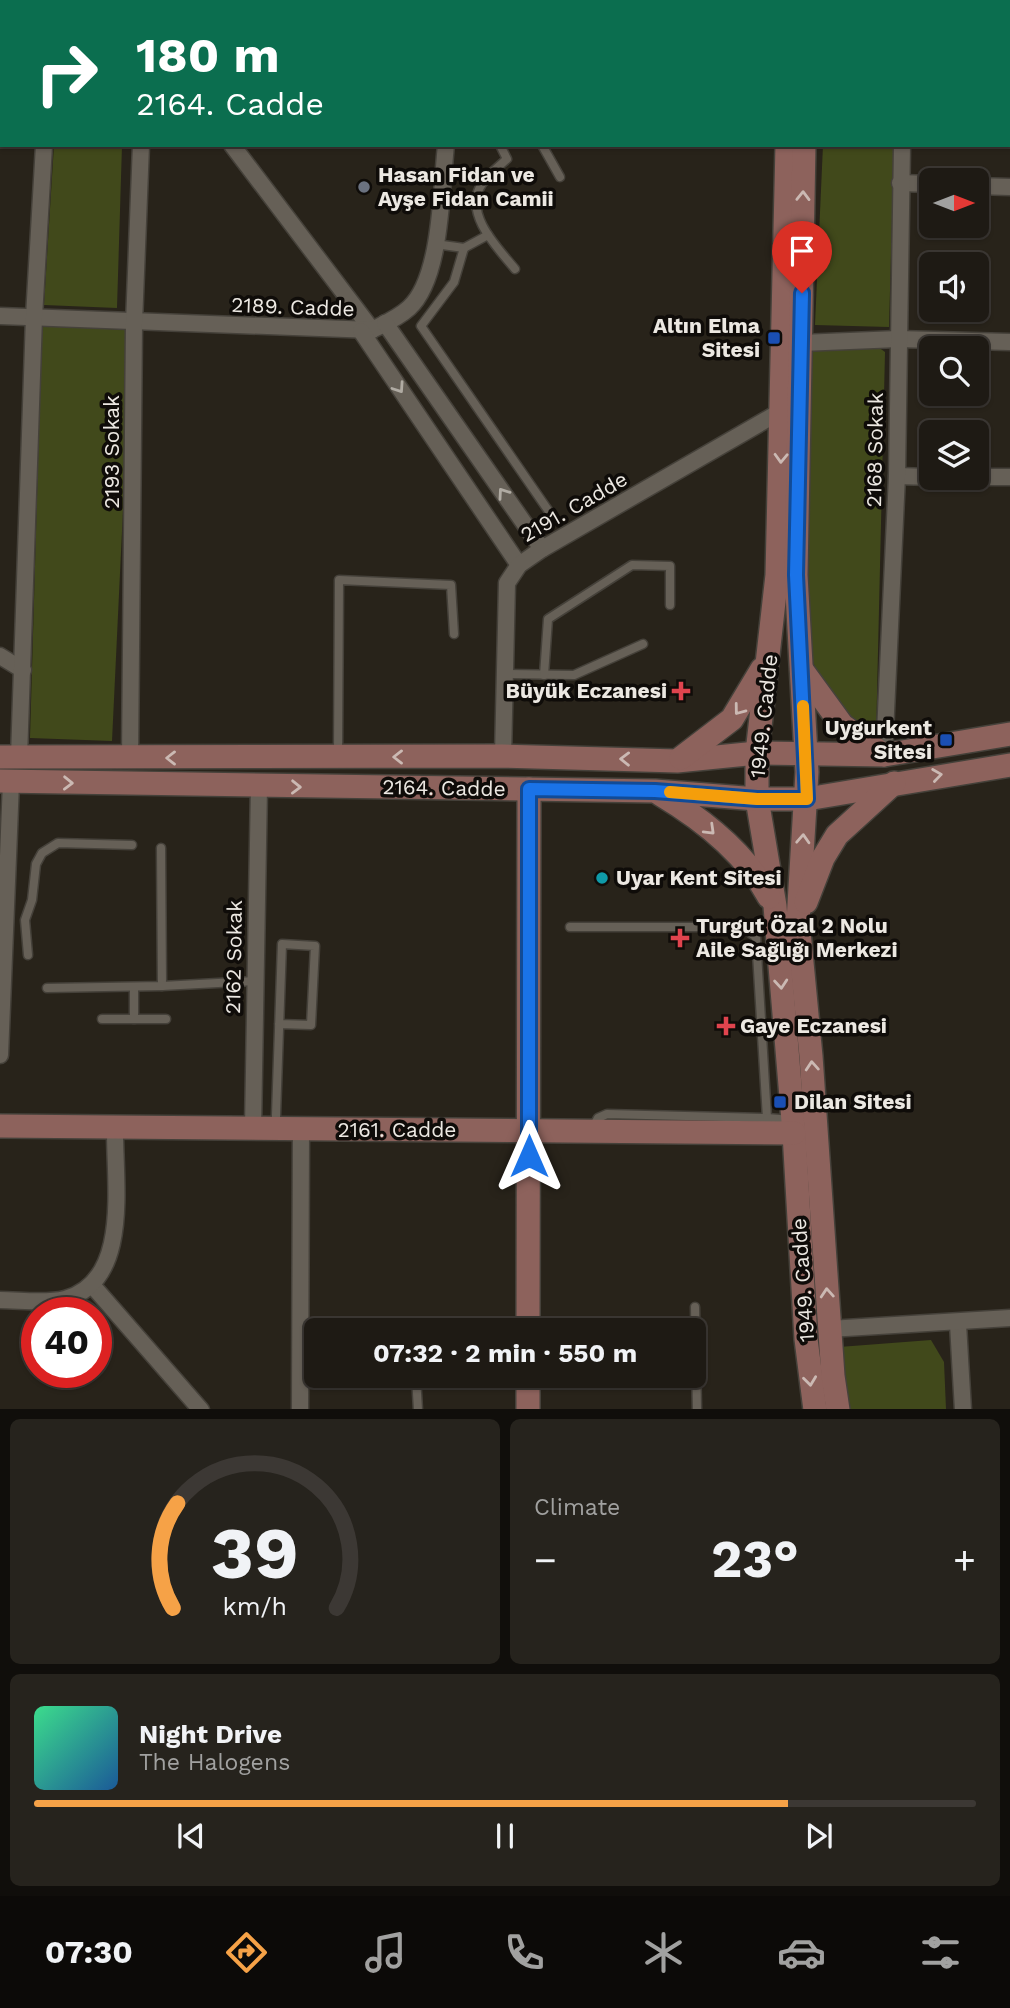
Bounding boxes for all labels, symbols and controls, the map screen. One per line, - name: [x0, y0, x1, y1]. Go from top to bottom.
- text: 180 m: [136, 26, 280, 84]
- icon: right: [21, 28, 112, 119]
- text: 2164. Cadde: [136, 85, 324, 123]
- place label: Hasan Fidan ve Ayşe Fidan Camii: [378, 162, 554, 211]
- north arrow: [919, 168, 989, 238]
- map controls: [919, 168, 989, 490]
- marker: Hasan Fidan ve Ayşe Fidan Camii: [356, 179, 372, 195]
- one-way arrow: [795, 190, 811, 200]
- pin: [772, 221, 832, 293]
- icon: arrive: [783, 232, 821, 270]
- button: sound: [919, 252, 989, 322]
- street label: 2189. Cadde: [231, 292, 355, 321]
- place label: Altın Elma Sitesi: [653, 313, 761, 362]
- marker: Altın Elma Sitesi: [766, 330, 782, 346]
- button: search: [919, 336, 989, 406]
- one-way arrow: [391, 380, 404, 393]
- street label: 2168 Sokak: [861, 392, 888, 508]
- street label: 2193 Sokak: [99, 395, 124, 509]
- button: layers: [919, 420, 989, 490]
- one-way arrow: [773, 454, 789, 464]
- street label: 2191. Cadde: [516, 466, 632, 547]
- one-way arrow: [499, 488, 511, 501]
- street label: 1949. Cadde: [745, 653, 782, 779]
- place label: Büyük Eczanesi: [506, 678, 667, 703]
- marker: Büyük Eczanesi: [673, 683, 689, 699]
- one-way arrow: [734, 702, 747, 715]
- place label: Uygurkent Sitesi: [825, 715, 932, 764]
- marker: Uygurkent Sitesi: [938, 732, 954, 748]
- one-way arrow: [392, 749, 403, 765]
- one-way arrow: [165, 750, 175, 766]
- one-way arrow: [620, 752, 631, 767]
- one-way arrow: [931, 768, 943, 783]
- street label: 2164. Cadde: [382, 774, 506, 801]
- one-way arrow: [63, 775, 74, 790]
- one-way arrow: [291, 779, 301, 795]
- one-way arrow: [702, 822, 715, 834]
- one-way arrow: [795, 833, 810, 844]
- place label: Uyar Kent Sitesi: [616, 865, 782, 890]
- marker: Uyar Kent Sitesi: [594, 870, 610, 886]
- street label: 2162 Sokak: [220, 900, 247, 1014]
- place label: Turgut Özal 2 Nolu Aile Sağlığı Merkezi: [696, 913, 898, 962]
- marker: Turgut Özal 2 Nolu Aile Sağlığı Merkezi: [670, 928, 690, 948]
- one-way arrow: [773, 978, 788, 989]
- place label: Gaye Eczanesi: [740, 1013, 887, 1038]
- marker: Gaye Eczanesi: [718, 1018, 734, 1034]
- one-way arrow: [804, 1060, 819, 1071]
- place label: Dilan Sitesi: [794, 1089, 912, 1114]
- marker: Dilan Sitesi: [772, 1094, 788, 1110]
- street label: 2161. Cadde: [338, 1117, 456, 1142]
- position arrow: [492, 1119, 566, 1193]
- street label: 1949. Cadde: [786, 1217, 819, 1343]
- one-way arrow: [820, 1287, 835, 1298]
- speed limit sign: 40: [21, 1297, 112, 1388]
- text: 07:32 · 2 min · 550 m: [373, 1338, 637, 1368]
- one-way arrow: [803, 1376, 818, 1387]
- text: Climate: [534, 1494, 620, 1521]
- text: 39: [211, 1510, 299, 1596]
- text: 23°: [711, 1529, 799, 1590]
- text: −: [534, 1538, 557, 1582]
- text: +: [953, 1538, 976, 1582]
- text: km/h: [223, 1591, 287, 1620]
- text: Night Drive: [139, 1719, 282, 1749]
- text: The Halogens: [139, 1749, 290, 1776]
- icon: previous: [172, 1817, 210, 1855]
- icon: pause: [486, 1817, 524, 1855]
- icon: next: [800, 1817, 838, 1855]
- icon: directions: [222, 1928, 271, 1977]
- icon: music: [361, 1928, 410, 1977]
- icon: phone: [500, 1928, 549, 1977]
- icon: climate: [639, 1928, 688, 1977]
- icon: car: [777, 1928, 826, 1977]
- icon: filters: [916, 1928, 965, 1977]
- text: 07:30: [45, 1933, 133, 1971]

